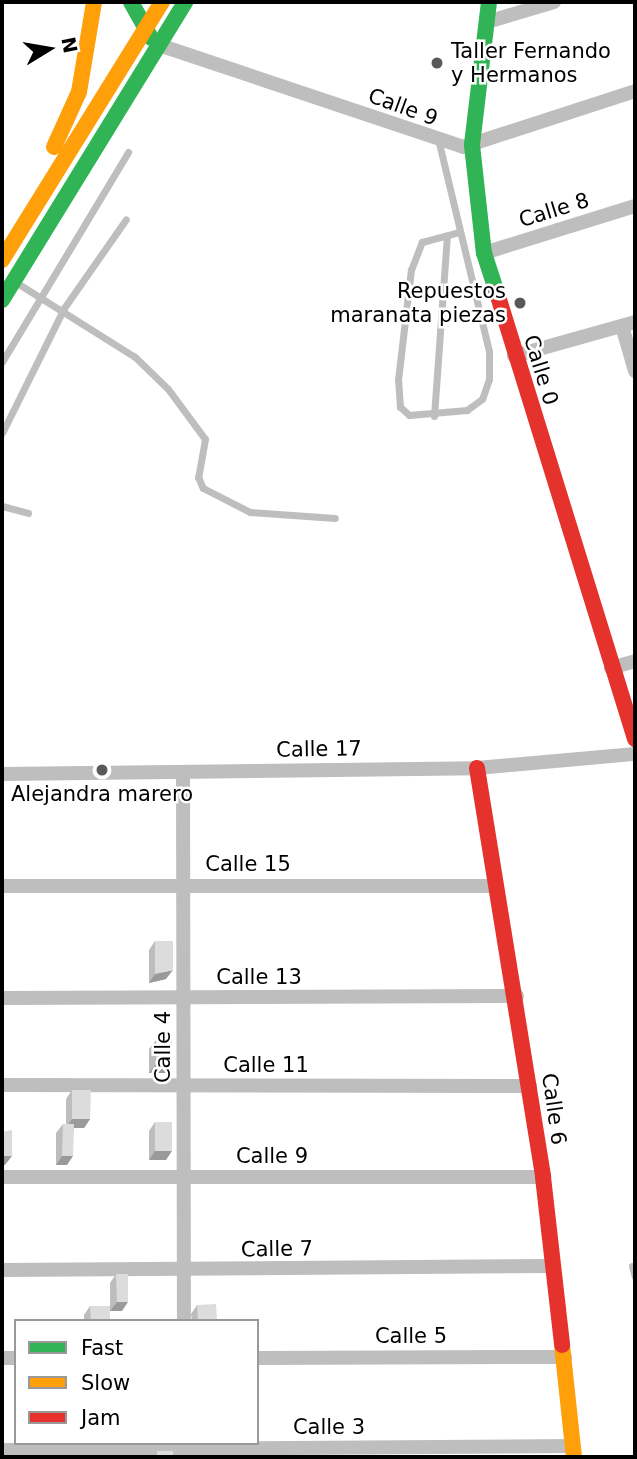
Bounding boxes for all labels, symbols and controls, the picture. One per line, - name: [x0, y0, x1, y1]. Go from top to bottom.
- north arrow: [14, 14, 84, 84]
- text: N: [57, 35, 82, 55]
- place label: Taller Fernando y Hermanos: [451, 38, 611, 88]
- marker: Taller Fernando y Hermanos: [429, 55, 445, 71]
- street label: Calle 9: [365, 83, 441, 131]
- street label: Calle 8: [516, 187, 592, 233]
- place label: Repuestos maranata piezas: [330, 278, 506, 328]
- marker: Repuestos maranata piezas: [512, 295, 528, 311]
- street label: Calle 0: [518, 332, 564, 408]
- street label: Calle 17: [276, 736, 362, 762]
- marker: Alejandra marero: [94, 762, 110, 778]
- place label: Alejandra marero: [11, 781, 193, 807]
- street label: Calle 15: [205, 851, 291, 877]
- street label: Calle 13: [216, 964, 302, 990]
- street label: Calle 4: [150, 1011, 176, 1083]
- street label: Calle 11: [223, 1052, 309, 1078]
- street label: Calle 6: [537, 1072, 571, 1146]
- street label: Calle 9: [236, 1143, 308, 1169]
- street label: Calle 7: [241, 1236, 313, 1262]
- legend: [14, 1319, 259, 1445]
- street label: Calle 5: [375, 1323, 447, 1349]
- text: Fast: [81, 1336, 123, 1360]
- text: Slow: [81, 1371, 130, 1395]
- text: Jam: [81, 1406, 121, 1430]
- street label: Calle 3: [293, 1414, 365, 1440]

